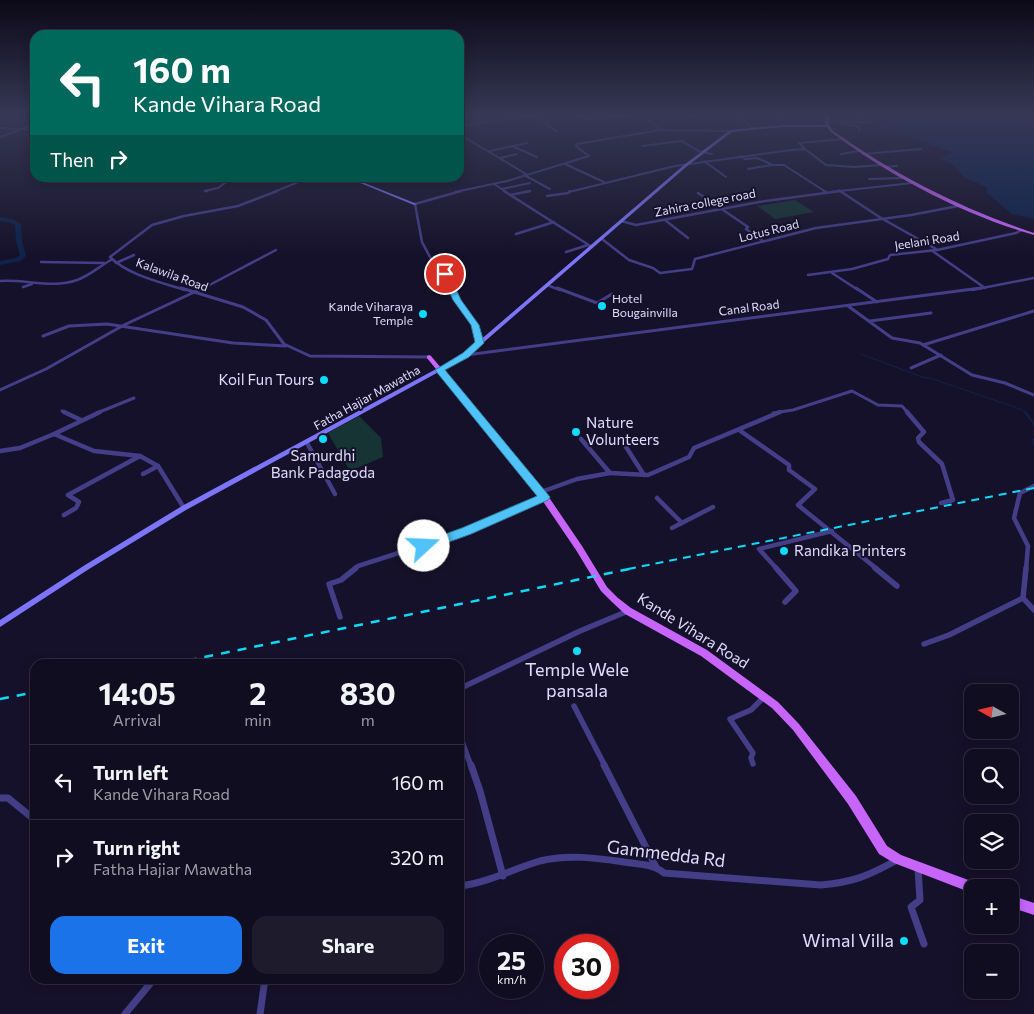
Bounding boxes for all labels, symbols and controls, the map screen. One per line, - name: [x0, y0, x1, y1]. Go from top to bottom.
- text: 160 m: [133, 47, 231, 90]
- icon: left: [50, 50, 115, 115]
- text: Kande Vihara Road: [133, 90, 321, 117]
- icon: right: [104, 145, 132, 173]
- text: Then: [50, 148, 94, 171]
- street label: Zahira college road: [653, 185, 757, 219]
- street label: Lotus Road: [737, 216, 800, 244]
- street label: Jeelani Road: [893, 228, 961, 253]
- pin: [424, 253, 466, 295]
- street label: Kalawila Road: [134, 255, 210, 294]
- icon: arrive: [431, 260, 459, 288]
- place label: Hotel Bougainvilla: [612, 291, 678, 319]
- street label: Canal Road: [718, 296, 780, 318]
- place label: Kande Viharaya Temple: [329, 299, 413, 327]
- marker: Hotel Bougainvilla: [596, 300, 608, 312]
- marker: Kande Viharaya Temple: [417, 308, 429, 320]
- street label: Fatha Hajiar Mawatha: [311, 362, 422, 432]
- place label: Koil Fun Tours: [218, 370, 314, 388]
- marker: Koil Fun Tours: [318, 374, 330, 386]
- place label: Nature Volunteers: [586, 413, 660, 448]
- marker: Nature Volunteers: [570, 426, 582, 438]
- marker: Samurdhi Bank Padagoda: [317, 433, 329, 445]
- place label: Samurdhi Bank Padagoda: [271, 446, 375, 481]
- position arrow: [397, 519, 449, 571]
- place label: Randika Printers: [794, 541, 906, 559]
- marker: Randika Printers: [778, 545, 790, 557]
- street label: Kande Vihara Road: [634, 589, 753, 672]
- marker: Temple Wele pansala: [571, 645, 583, 657]
- place label: Temple Wele pansala: [525, 658, 629, 701]
- text: 14:05: [98, 674, 176, 711]
- text: 2: [249, 674, 266, 711]
- text: 830: [340, 674, 396, 711]
- north arrow: [964, 684, 1019, 739]
- map controls: [964, 684, 1019, 999]
- text: Arrival: [113, 710, 161, 729]
- text: min: [244, 710, 271, 729]
- text: m: [361, 710, 375, 729]
- button: search: [964, 749, 1019, 804]
- text: Turn left: [93, 761, 168, 784]
- icon: left: [50, 768, 78, 796]
- text: 160 m: [392, 771, 444, 794]
- text: Kande Vihara Road: [93, 784, 230, 803]
- button: layers: [964, 814, 1019, 869]
- street label: Gammedda Rd: [606, 835, 727, 871]
- text: Turn right: [93, 836, 180, 859]
- icon: right: [50, 843, 78, 871]
- text: 320 m: [390, 846, 444, 869]
- text: Fatha Hajiar Mawatha: [93, 859, 252, 878]
- button: +: [964, 879, 1019, 934]
- button: Exit: [50, 916, 242, 974]
- button: Share: [252, 916, 444, 974]
- place label: Wimal Villa: [802, 929, 894, 951]
- speed limit sign: 30: [554, 934, 619, 999]
- marker: Wimal Villa: [898, 935, 910, 947]
- button: −: [964, 944, 1019, 999]
- text: 25: [497, 945, 526, 975]
- text: km/h: [497, 972, 526, 986]

